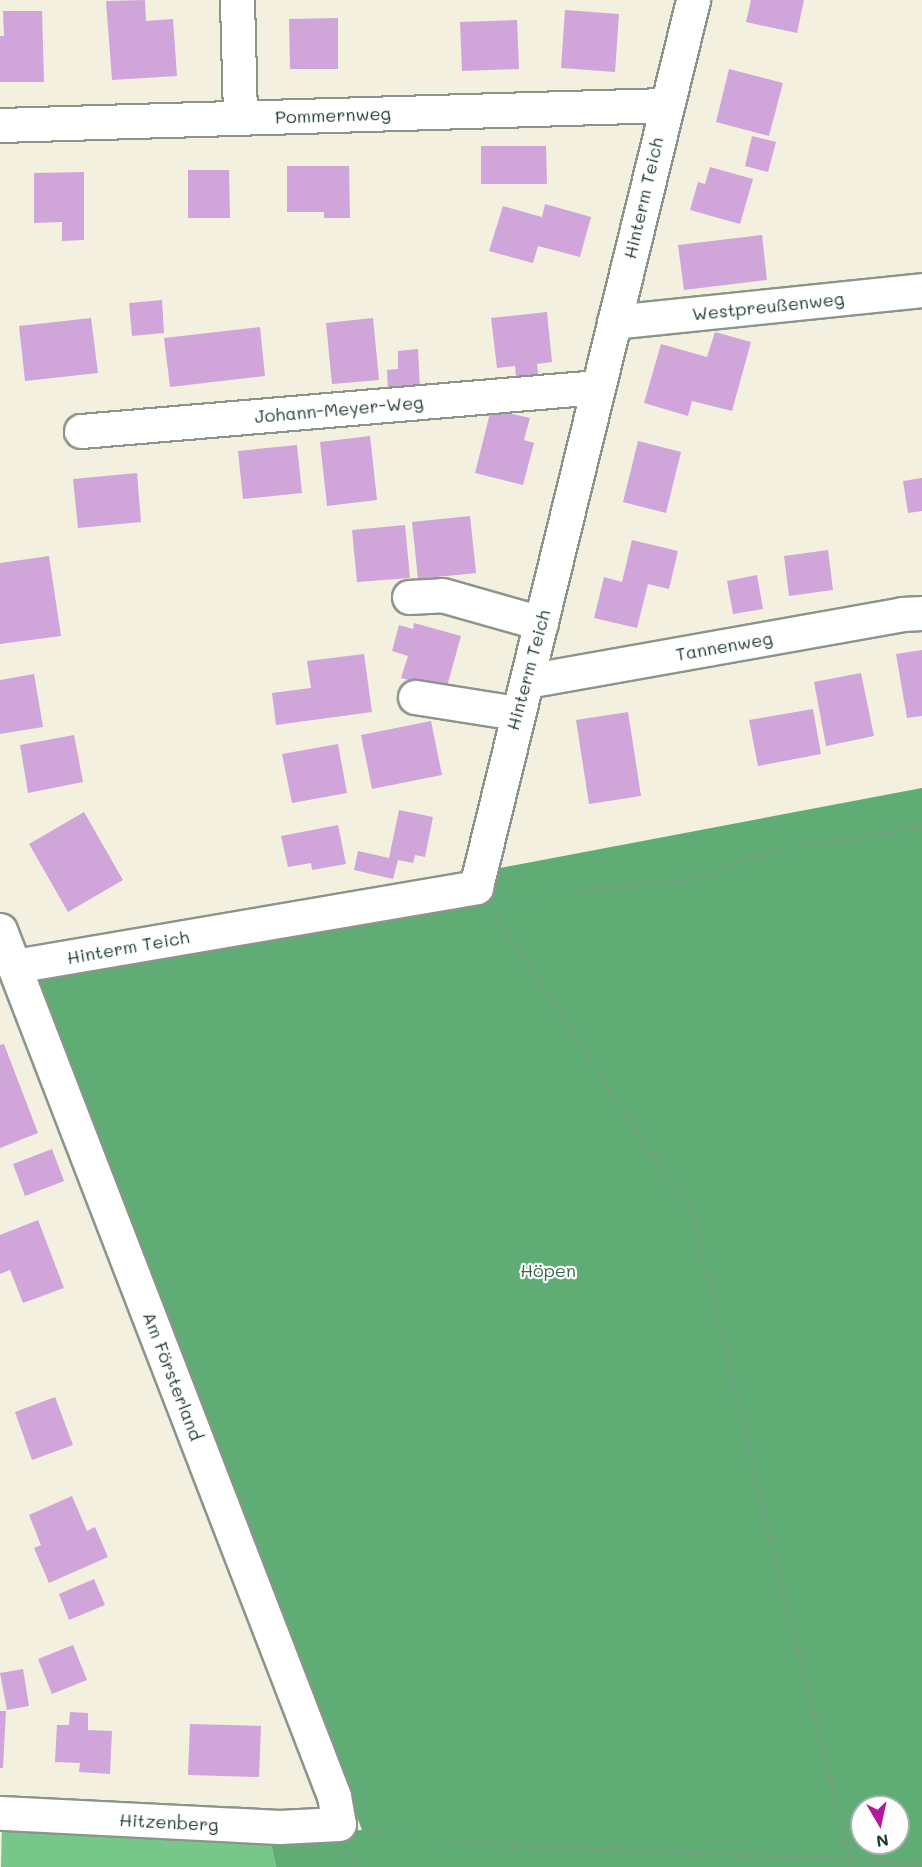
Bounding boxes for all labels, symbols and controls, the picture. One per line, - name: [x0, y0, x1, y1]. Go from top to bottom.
- street label: Pommernweg: [275, 102, 391, 128]
- street label: Hinterm Teich: [619, 135, 667, 261]
- street label: Westpreußenweg: [691, 287, 845, 325]
- street label: Johann-Meyer-Weg: [254, 391, 424, 427]
- street label: Hinterm Teich: [502, 607, 554, 733]
- street label: Tannenweg: [674, 627, 774, 665]
- street label: Hinterm Teich: [65, 926, 191, 968]
- park label: Höpen: [520, 1259, 576, 1281]
- street label: Am Försterland: [138, 1309, 208, 1443]
- north arrow: [850, 1795, 910, 1855]
- street label: Hitzenberg: [119, 1809, 219, 1835]
- text: N: [875, 1830, 890, 1853]

